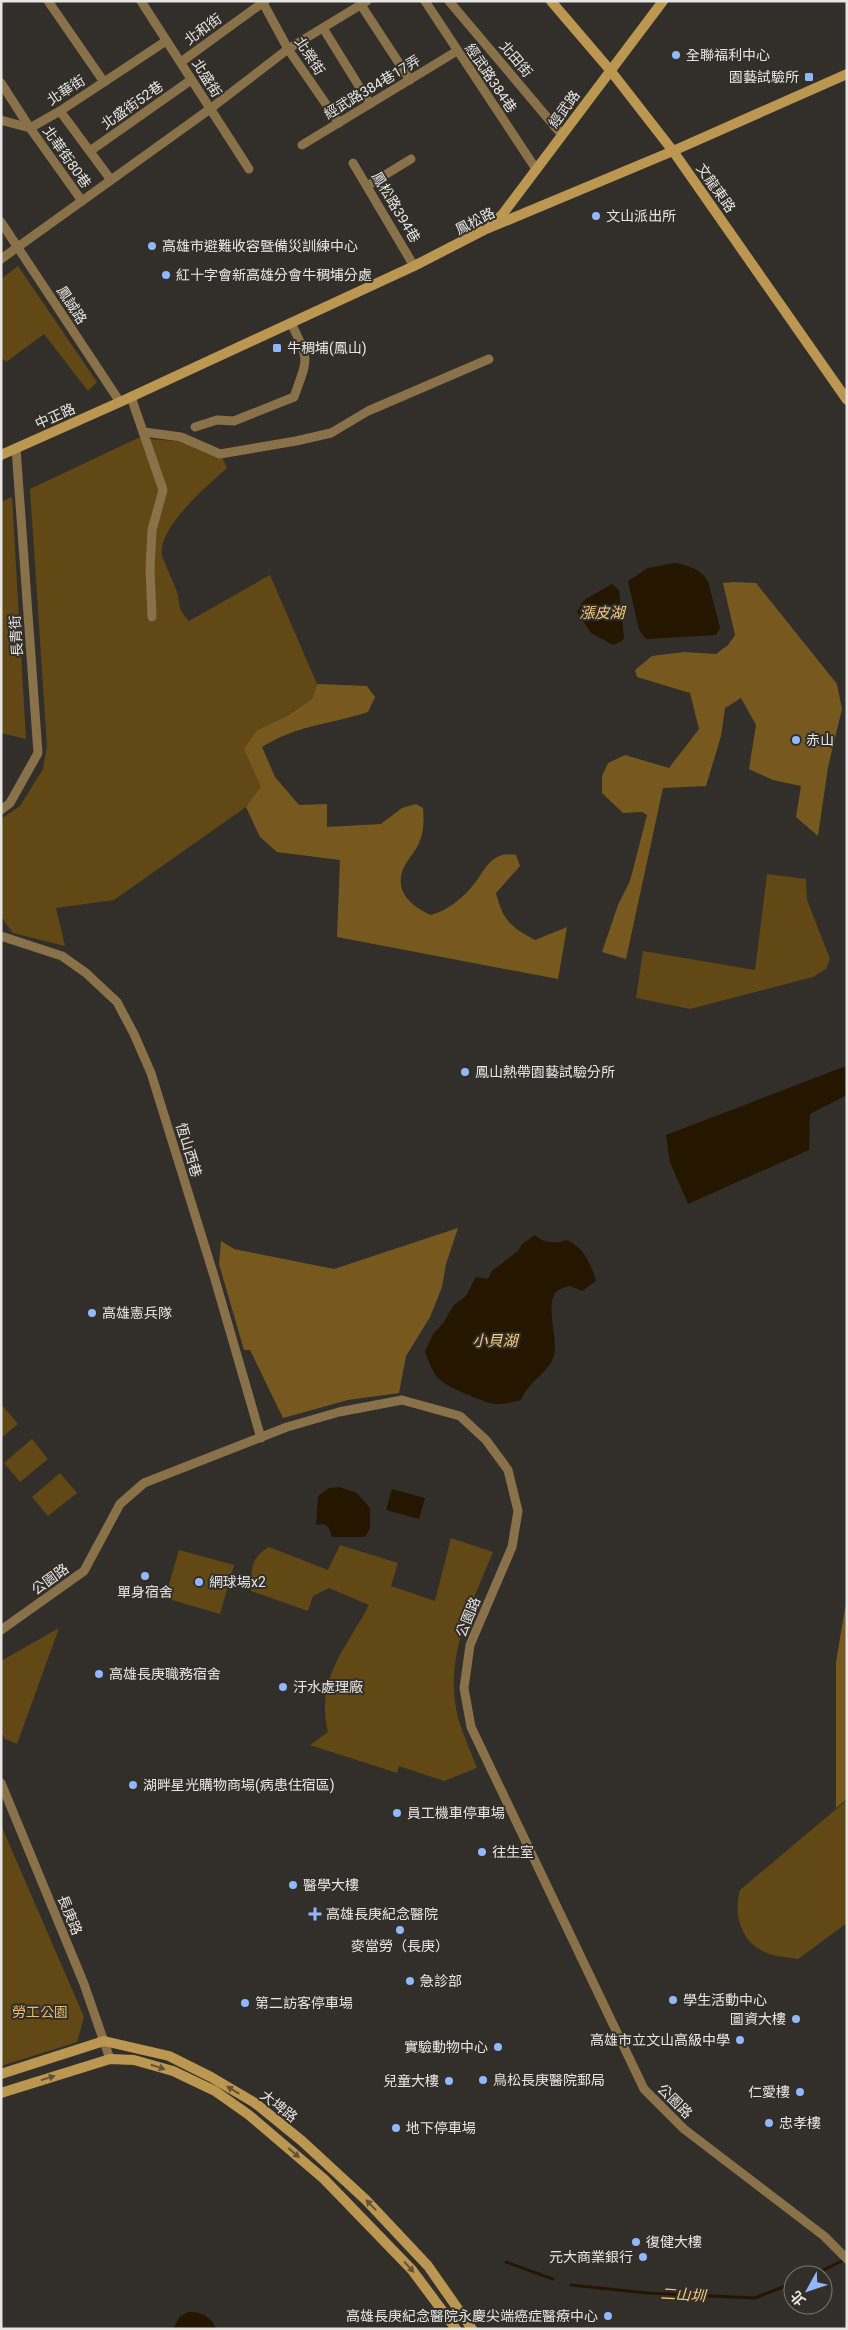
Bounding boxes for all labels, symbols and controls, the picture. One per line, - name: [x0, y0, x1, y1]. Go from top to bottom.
- street label: 北和街: [181, 10, 225, 48]
- street label: 北榮街: [292, 34, 328, 78]
- street label: 北田街: [496, 38, 536, 80]
- street label: 經武路384巷: [462, 41, 520, 115]
- place label: 全聯福利中心: [686, 47, 770, 63]
- marker: 全聯福利中心: [670, 49, 682, 61]
- street label: 經武路384巷17弄: [321, 52, 423, 122]
- street label: 北盛街: [189, 56, 225, 100]
- place label: 園藝試驗所: [729, 69, 799, 85]
- marker: 園藝試驗所: [803, 71, 815, 83]
- street label: 北華街: [44, 72, 88, 108]
- street label: 北盛街52巷: [98, 78, 166, 132]
- street label: 經武路: [545, 87, 583, 131]
- street label: 北華街80巷: [40, 123, 94, 191]
- street label: 文龍東路: [693, 160, 739, 216]
- street label: 鳳松路394巷: [369, 169, 423, 245]
- street label: 鳳松路: [453, 204, 497, 238]
- place label: 文山派出所: [606, 208, 676, 224]
- marker: 文山派出所: [590, 210, 602, 222]
- place label: 高雄市避難收容暨備災訓練中心: [162, 238, 358, 254]
- marker: 高雄市避難收容暨備災訓練中心: [146, 240, 158, 252]
- place label: 紅十字會新高雄分會牛稠埔分處: [176, 267, 372, 283]
- marker: 紅十字會新高雄分會牛稠埔分處: [160, 269, 172, 281]
- street label: 鳳誠路: [54, 283, 90, 327]
- place label: 牛稠埔(鳳山): [287, 340, 367, 357]
- marker: 牛稠埔(鳳山): [271, 342, 283, 354]
- street label: 中正路: [33, 400, 77, 432]
- water label: 漲皮湖: [579, 604, 626, 622]
- street label: 長青街: [7, 614, 25, 658]
- place label: 赤山: [806, 732, 834, 748]
- marker: 赤山: [790, 734, 802, 746]
- place label: 鳳山熱帶園藝試驗分所: [475, 1064, 615, 1080]
- marker: 鳳山熱帶園藝試驗分所: [459, 1066, 471, 1078]
- street label: 恆山西巷: [173, 1121, 205, 1179]
- place label: 高雄憲兵隊: [102, 1305, 172, 1321]
- marker: 高雄憲兵隊: [86, 1307, 98, 1319]
- water label: 小貝湖: [472, 1332, 519, 1350]
- street label: 公園路: [28, 1560, 72, 1598]
- marker: 單身宿舍: [139, 1570, 151, 1582]
- place label: 網球場x2: [209, 1574, 266, 1590]
- marker: 網球場x2: [193, 1576, 205, 1588]
- place label: 單身宿舍: [117, 1584, 173, 1600]
- street label: 公園路: [453, 1595, 483, 1639]
- place label: 高雄長庚職務宿舍: [109, 1666, 221, 1682]
- marker: 高雄長庚職務宿舍: [93, 1668, 105, 1680]
- place label: 汙水處理廠: [293, 1679, 363, 1695]
- marker: 汙水處理廠: [277, 1681, 289, 1693]
- place label: 湖畔星光購物商場(病患住宿區): [143, 1777, 335, 1794]
- marker: 湖畔星光購物商場(病患住宿區): [127, 1779, 139, 1791]
- place label: 員工機車停車場: [407, 1805, 505, 1821]
- marker: 員工機車停車場: [391, 1807, 403, 1819]
- place label: 往生室: [492, 1844, 534, 1860]
- marker: 往生室: [476, 1846, 488, 1858]
- place label: 醫學大樓: [303, 1877, 359, 1893]
- marker: 醫學大樓: [287, 1879, 299, 1891]
- street label: 長庚路: [55, 1893, 85, 1937]
- place label: 高雄長庚紀念醫院: [326, 1906, 438, 1922]
- marker: 高雄長庚紀念醫院: [308, 1907, 322, 1921]
- marker: 麥當勞（長庚）: [394, 1924, 406, 1936]
- place label: 麥當勞（長庚）: [351, 1938, 449, 1954]
- place label: 急診部: [420, 1973, 462, 1989]
- marker: 急診部: [404, 1975, 416, 1987]
- place label: 學生活動中心: [683, 1992, 767, 2008]
- marker: 學生活動中心: [667, 1994, 679, 2006]
- place label: 第二訪客停車場: [255, 1995, 353, 2011]
- marker: 第二訪客停車場: [239, 1997, 251, 2009]
- park label: 勞工公園: [12, 2004, 68, 2020]
- place label: 圖資大樓: [730, 2011, 786, 2027]
- marker: 圖資大樓: [790, 2013, 802, 2025]
- place label: 高雄市立文山高級中學: [590, 2032, 730, 2048]
- marker: 高雄市立文山高級中學: [734, 2034, 746, 2046]
- place label: 實驗動物中心: [404, 2039, 488, 2055]
- marker: 實驗動物中心: [492, 2041, 504, 2053]
- one-way arrow: [151, 2063, 166, 2071]
- place label: 鳥松長庚醫院郵局: [493, 2072, 605, 2088]
- place label: 兒童大樓: [383, 2073, 439, 2089]
- one-way arrow: [40, 2074, 55, 2082]
- marker: 鳥松長庚醫院郵局: [477, 2074, 489, 2086]
- marker: 兒童大樓: [443, 2075, 455, 2087]
- street label: 公園路: [654, 2080, 696, 2122]
- place label: 仁愛樓: [748, 2084, 790, 2100]
- one-way arrow: [226, 2085, 239, 2094]
- marker: 仁愛樓: [794, 2086, 806, 2098]
- street label: 大埤路: [258, 2087, 300, 2125]
- place label: 忠孝樓: [779, 2115, 821, 2131]
- marker: 忠孝樓: [763, 2117, 775, 2129]
- place label: 地下停車場: [406, 2120, 476, 2136]
- marker: 地下停車場: [390, 2122, 402, 2134]
- one-way arrow: [287, 2148, 300, 2159]
- one-way arrow: [365, 2199, 377, 2211]
- place label: 復健大樓: [646, 2234, 702, 2250]
- marker: 復健大樓: [630, 2236, 642, 2248]
- place label: 元大商業銀行: [549, 2249, 633, 2265]
- marker: 元大商業銀行: [637, 2251, 649, 2263]
- one-way arrow: [403, 2261, 415, 2273]
- north arrow: [783, 2265, 833, 2315]
- water label: 二山圳: [660, 2285, 708, 2305]
- text: 北: [787, 2288, 809, 2309]
- place label: 高雄長庚紀念醫院永慶尖端癌症醫療中心: [346, 2308, 598, 2324]
- marker: 高雄長庚紀念醫院永慶尖端癌症醫療中心: [602, 2310, 614, 2322]

